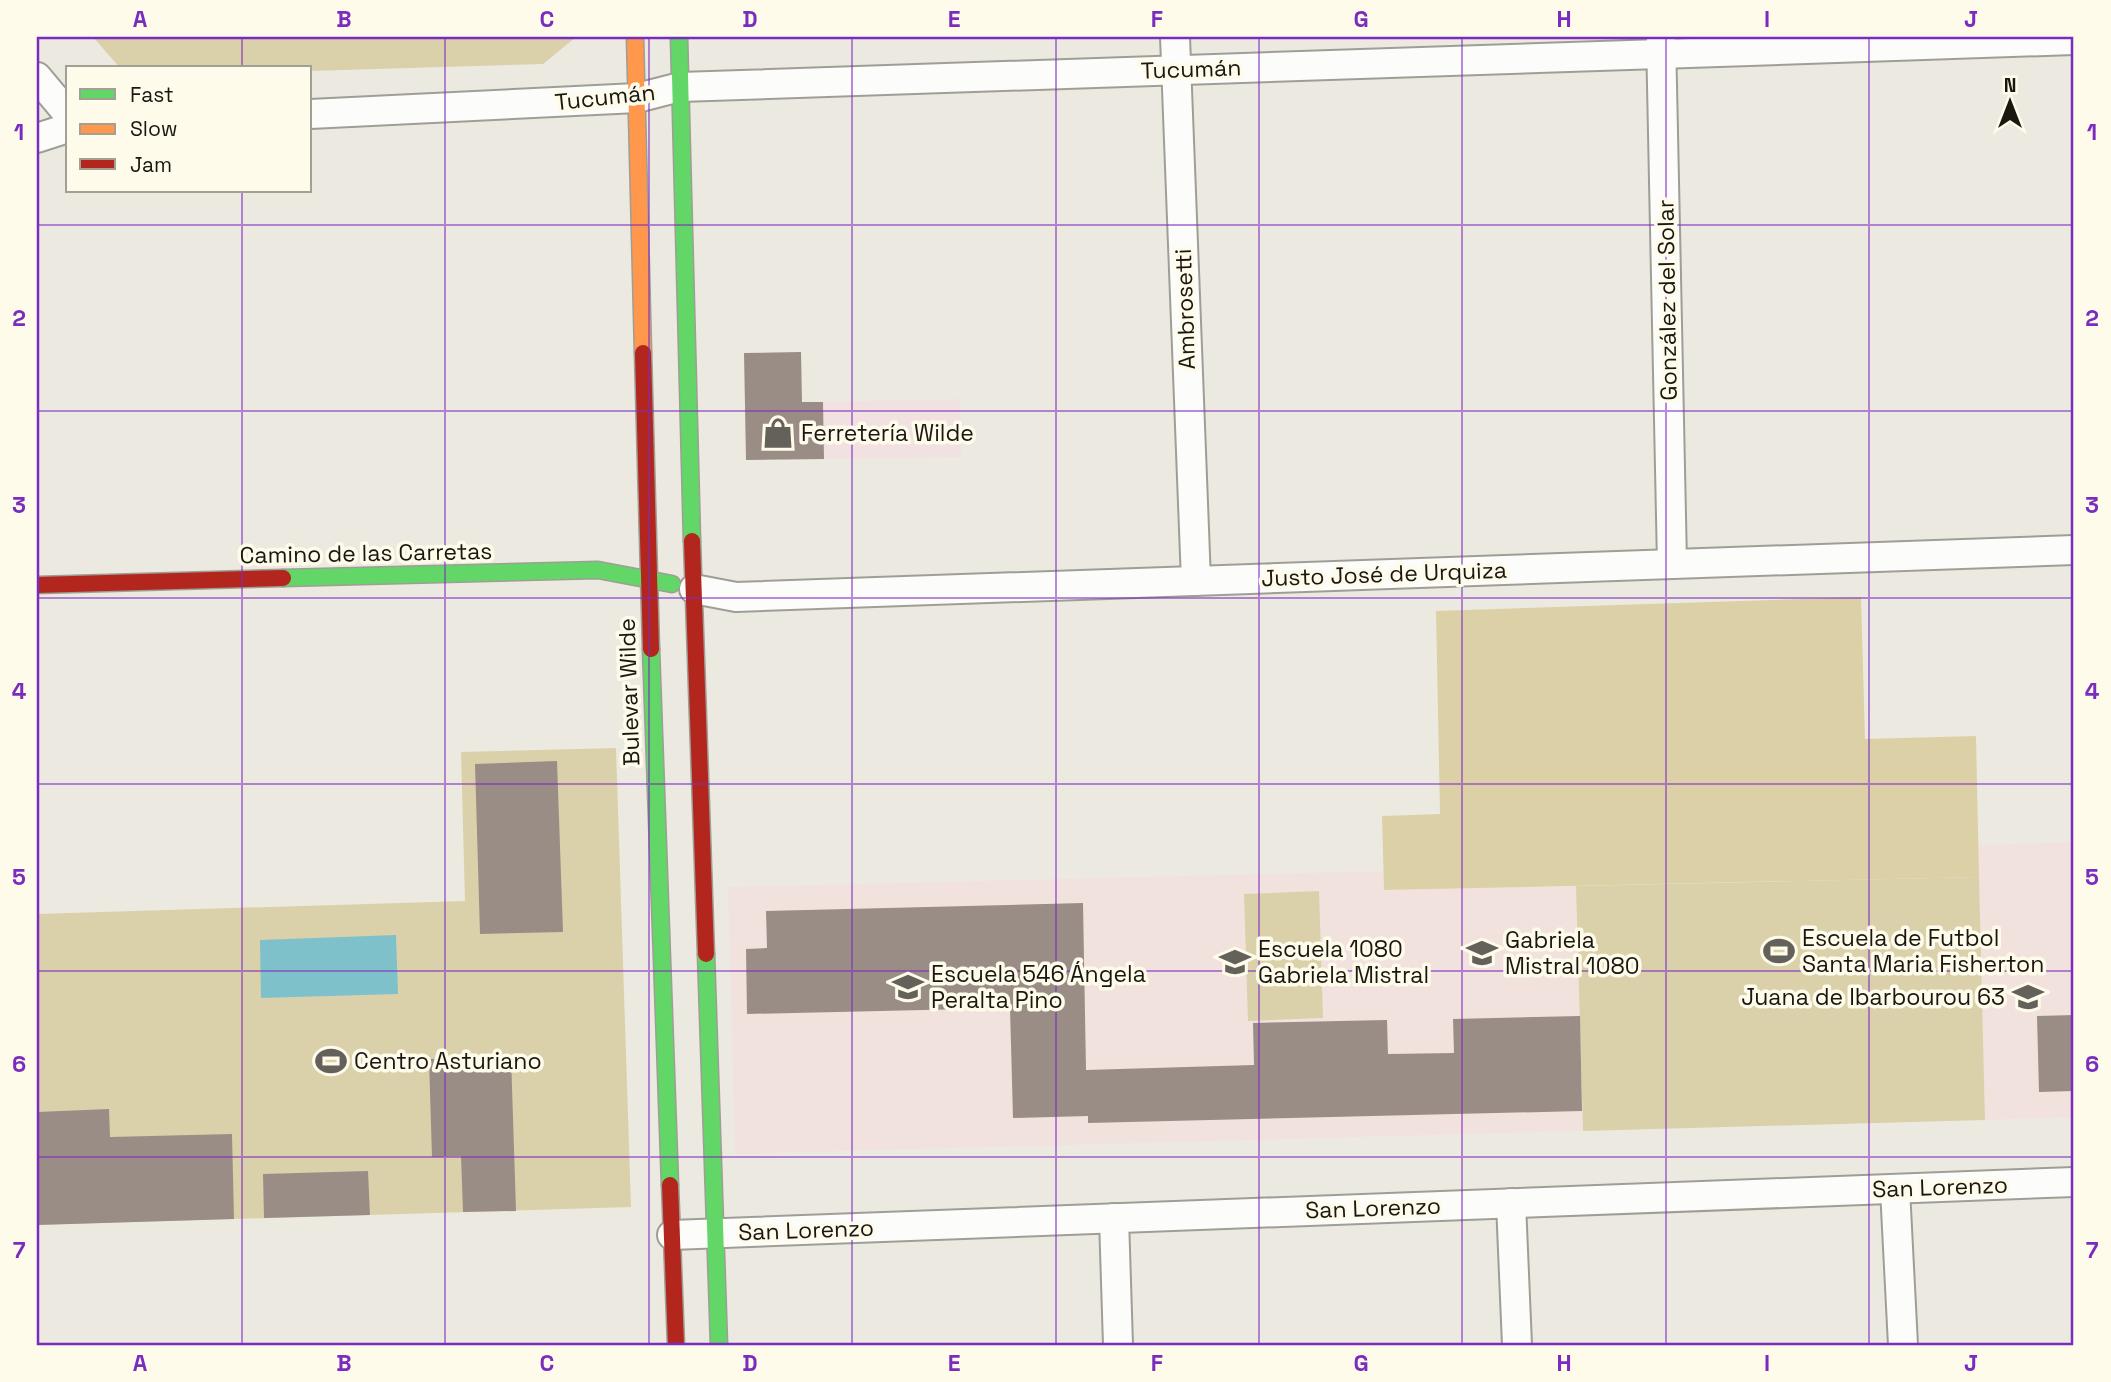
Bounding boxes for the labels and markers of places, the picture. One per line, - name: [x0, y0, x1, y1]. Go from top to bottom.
- shop icon: Ferretería Wilde: [761, 416, 795, 450]
- place label: Ferretería Wilde: [801, 418, 974, 448]
- place label: Escuela de Futbol Santa Maria Fisherton: [1802, 923, 2044, 979]
- place label: Gabriela Mistral 1080: [1505, 925, 1639, 981]
- place label: Escuela 1080 Gabriela Mistral: [1258, 934, 1429, 990]
- sports icon: Escuela de Futbol Santa Maria Fisherton: [1762, 934, 1796, 968]
- school or university icon: Gabriela Mistral 1080: [1465, 936, 1499, 970]
- school or university icon: Escuela 1080 Gabriela Mistral: [1218, 945, 1252, 979]
- place label: Escuela 546 Ángela Peralta Pino: [931, 959, 1146, 1015]
- school or university icon: Escuela 546 Ángela Peralta Pino: [891, 970, 925, 1004]
- school or university icon: Juana de Ibarbourou 63: [2011, 980, 2045, 1014]
- place label: Juana de Ibarbourou 63: [1741, 982, 2005, 1012]
- sports icon: Centro Asturiano: [314, 1044, 348, 1078]
- place label: Centro Asturiano: [354, 1046, 542, 1076]

